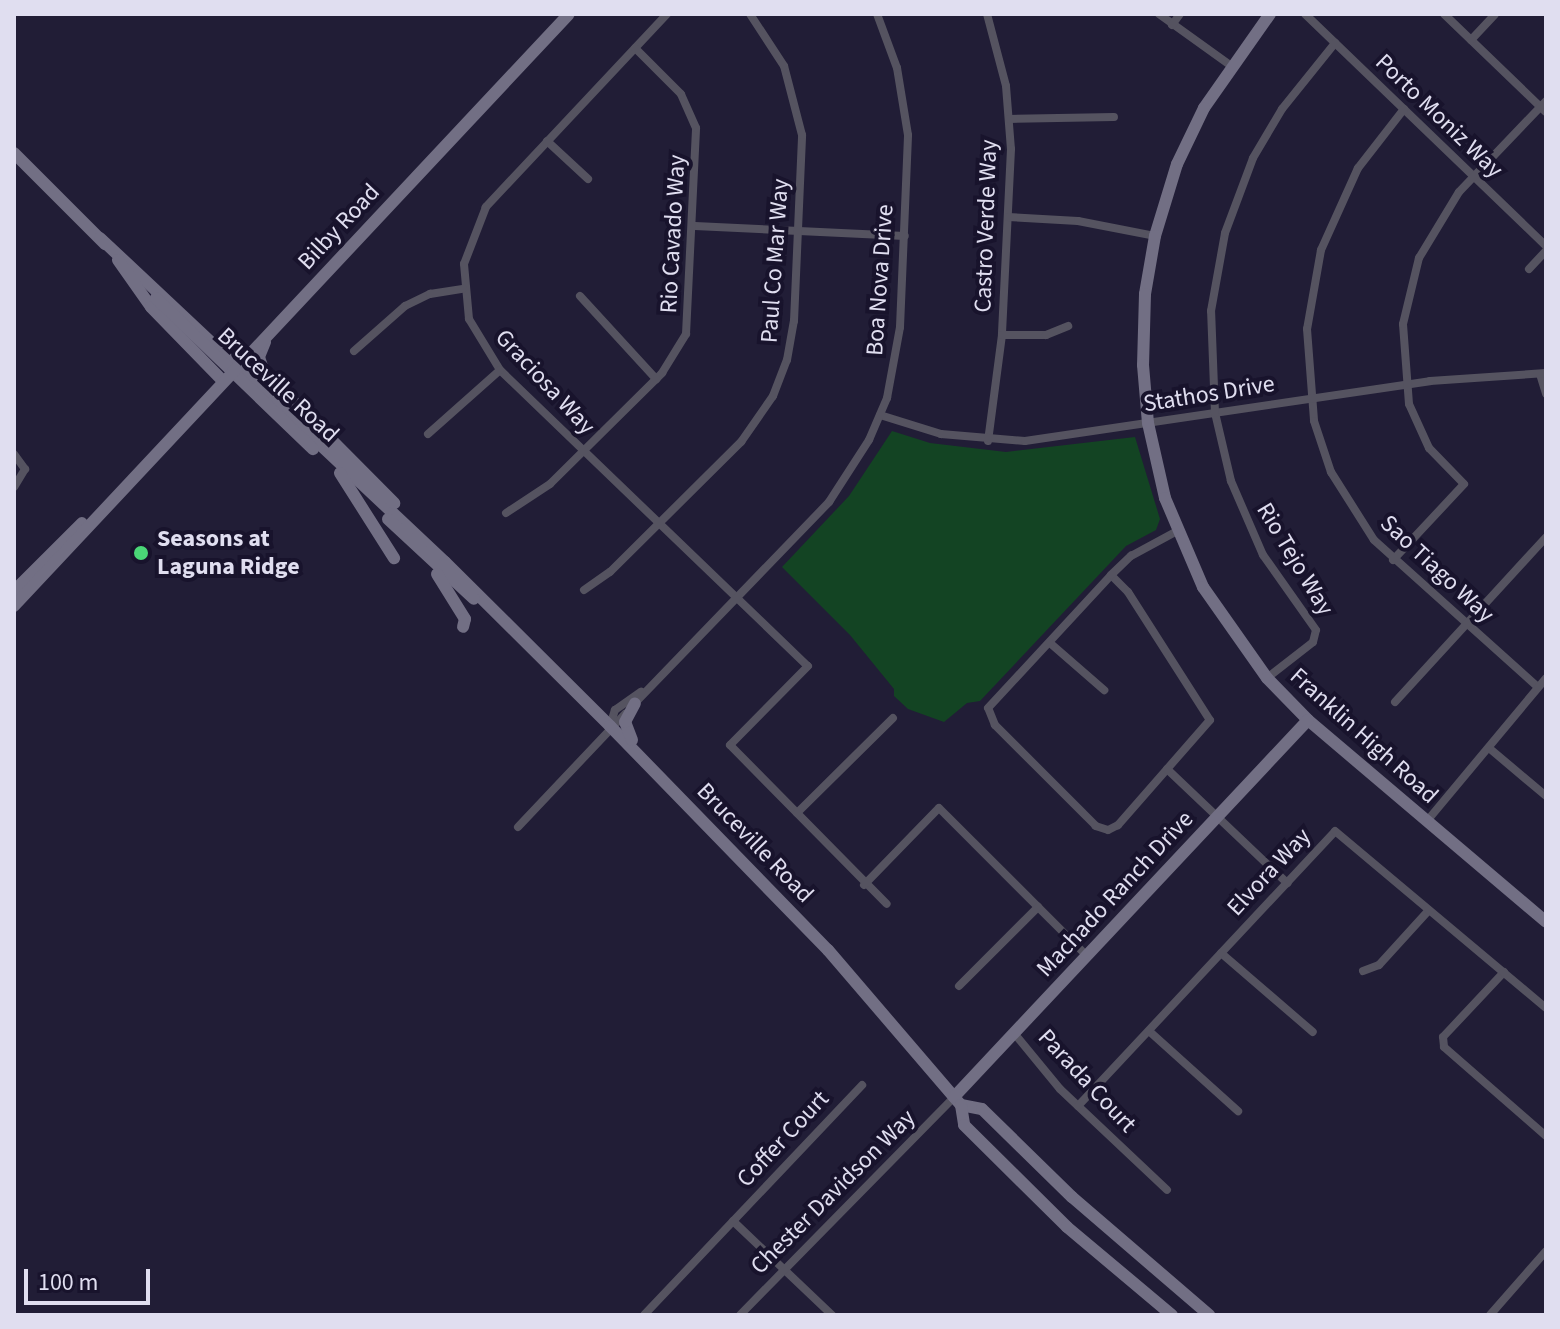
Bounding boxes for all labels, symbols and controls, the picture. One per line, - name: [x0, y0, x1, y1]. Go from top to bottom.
- street label: Porto Moniz Way: [1369, 48, 1509, 184]
- street label: Castro Verde Way: [969, 139, 1003, 313]
- street label: Rio Cavado Way: [654, 154, 692, 314]
- street label: Bilby Road: [292, 178, 386, 276]
- street label: Paul Co Mar Way: [755, 178, 795, 344]
- street label: Boa Nova Drive: [860, 203, 900, 357]
- street label: Bruceville Road: [211, 321, 345, 449]
- street label: Graciosa Way: [489, 323, 601, 441]
- street label: Stathos Drive: [1141, 369, 1277, 419]
- street label: Rio Tejo Way: [1250, 498, 1340, 620]
- street label: Sao Tiago Way: [1374, 509, 1500, 629]
- place label: Seasons at Laguna Ridge: [157, 525, 300, 581]
- marker: Seasons at Laguna Ridge: [132, 544, 150, 562]
- street label: Franklin High Road: [1284, 662, 1444, 810]
- street label: Bruceville Road: [691, 777, 819, 909]
- street label: Machado Ranch Drive: [1031, 805, 1199, 983]
- street label: Elvora Way: [1221, 822, 1317, 922]
- street label: Parada Court: [1032, 1023, 1142, 1139]
- street label: Coffer Court: [731, 1085, 835, 1193]
- street label: Chester Davidson Way: [745, 1104, 921, 1280]
- scale bar: [28, 1253, 154, 1303]
- text: 100 m: [38, 1265, 98, 1300]

